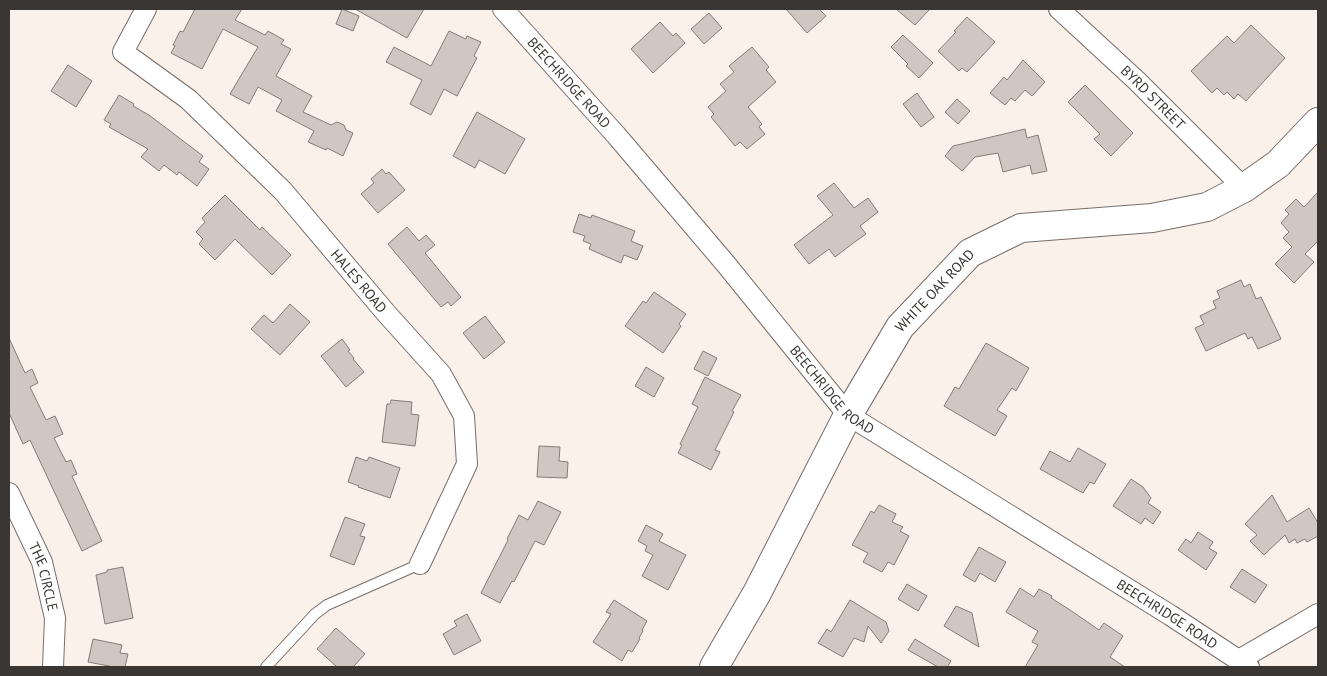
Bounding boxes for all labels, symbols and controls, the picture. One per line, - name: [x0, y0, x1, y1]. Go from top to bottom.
- street label: BEECHRIDGE ROAD: [524, 33, 615, 132]
- street label: BYRD STREET: [1117, 62, 1189, 133]
- street label: HALES ROAD: [327, 245, 391, 317]
- street label: WHITE OAK ROAD: [891, 245, 978, 336]
- street label: BEECHRIDGE ROAD: [786, 342, 878, 438]
- street label: THE CIRCLE: [25, 539, 62, 613]
- street label: BEECHRIDGE ROAD: [1113, 575, 1221, 653]

